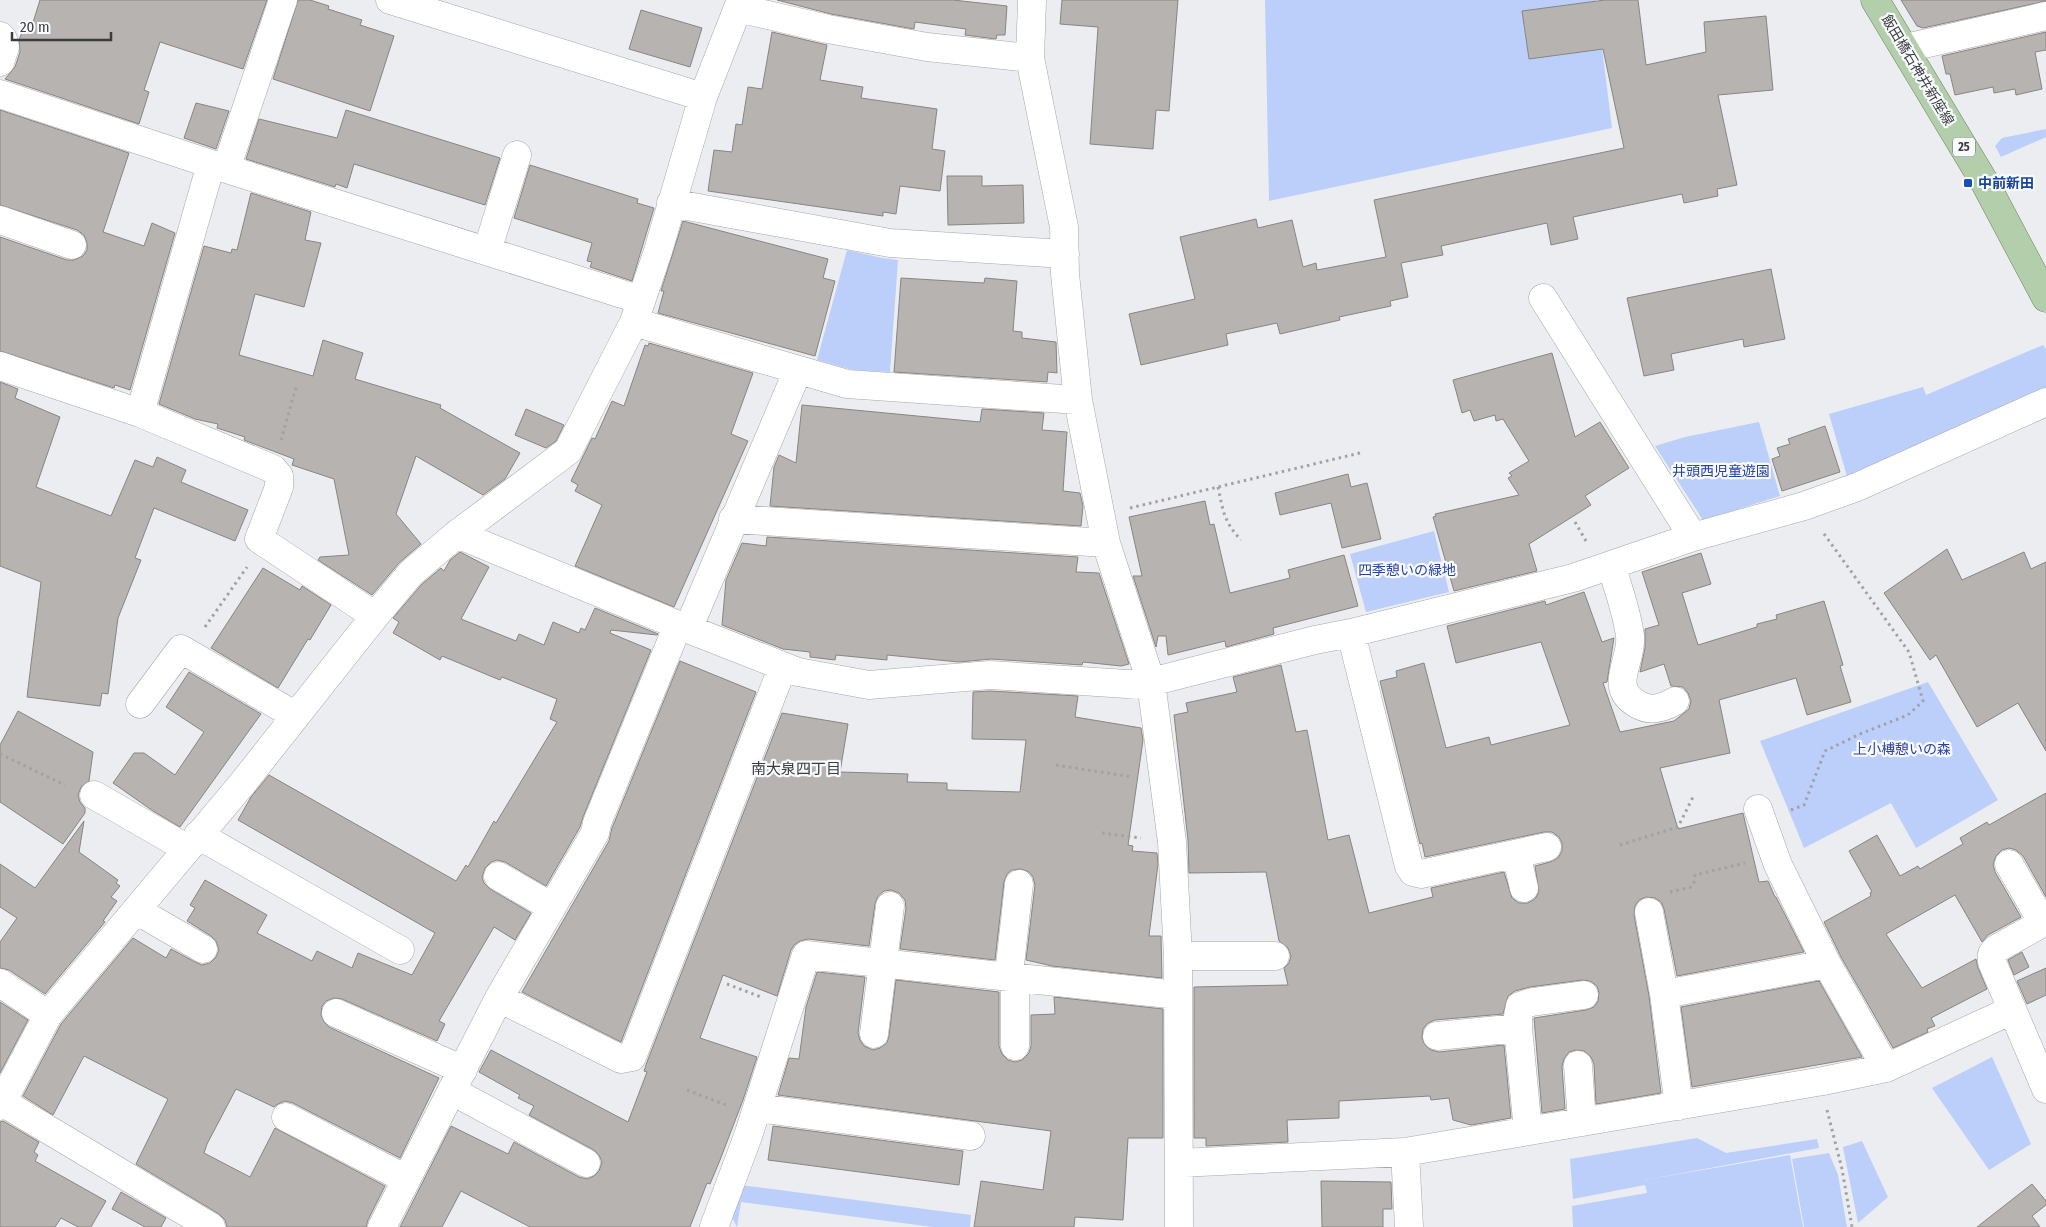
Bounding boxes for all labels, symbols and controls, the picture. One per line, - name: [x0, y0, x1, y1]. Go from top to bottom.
- scale bar: [12, 10, 111, 42]
- street label: 飯田橋石神井新座線: [1878, 12, 1957, 129]
- text: 20 m: [20, 18, 50, 36]
- road number: 25: [1953, 138, 1975, 156]
- place label: 中前新田: [1978, 175, 2034, 192]
- marker: 中前新田: [1962, 177, 1974, 189]
- park label: 井頭西児童遊園: [1672, 463, 1770, 480]
- park label: 四季憩いの緑地: [1358, 562, 1456, 579]
- park label: 上小榑憩いの森: [1853, 741, 1951, 758]
- district label: 南大泉四丁目: [751, 760, 841, 778]

